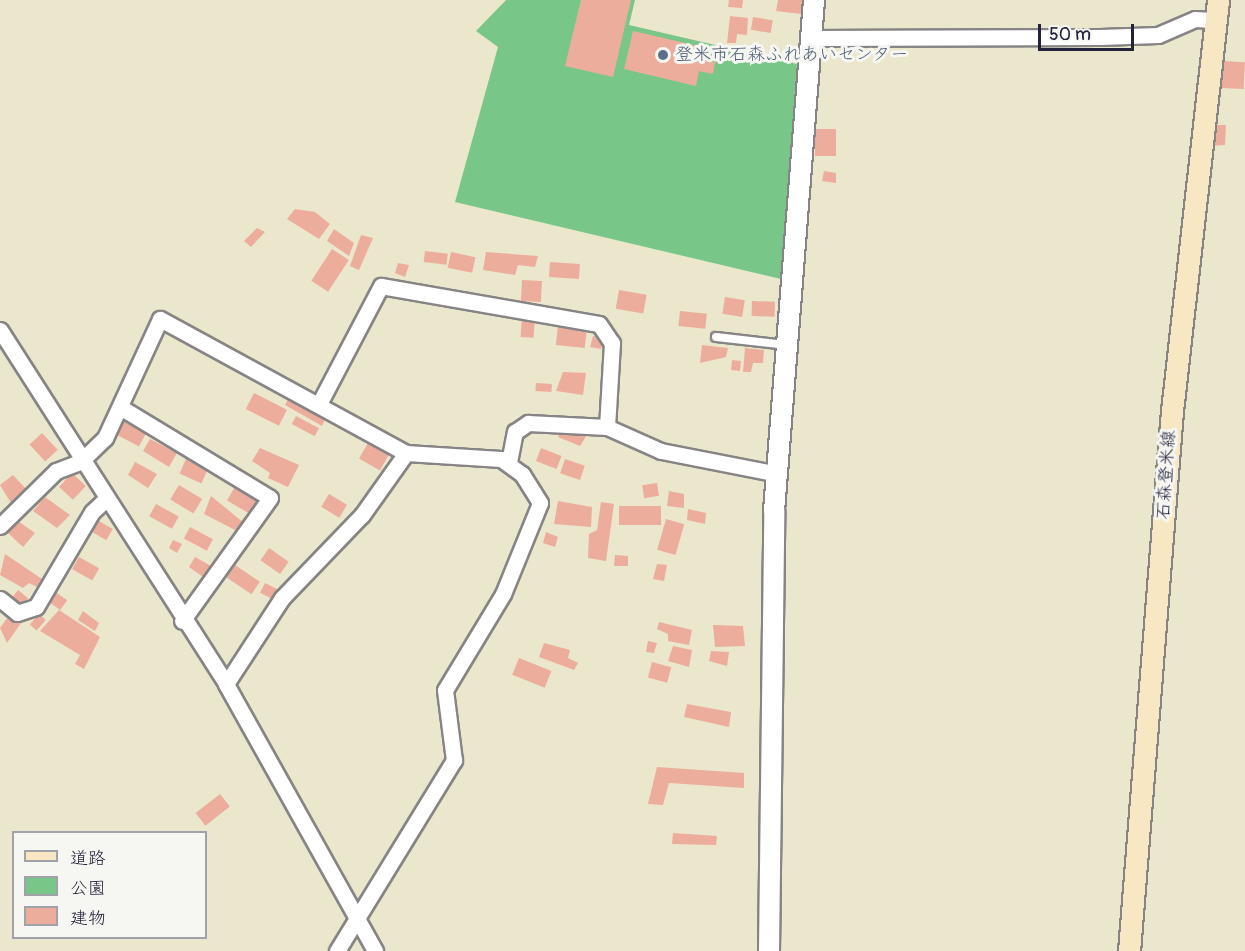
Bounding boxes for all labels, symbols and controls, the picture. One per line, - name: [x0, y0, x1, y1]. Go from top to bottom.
- scale bar: [1041, 12, 1137, 50]
- text: 50 m: [1049, 23, 1091, 46]
- place label: 登米市石森ふれあいセンター: [675, 44, 909, 66]
- marker: 登米市石森ふれあいセンター: [656, 48, 670, 62]
- street label: 石森登米線: [1153, 429, 1181, 521]
- legend: [12, 831, 207, 939]
- text: 道路: [70, 847, 106, 870]
- text: 公園: [70, 877, 106, 900]
- text: 建物: [70, 907, 106, 930]

